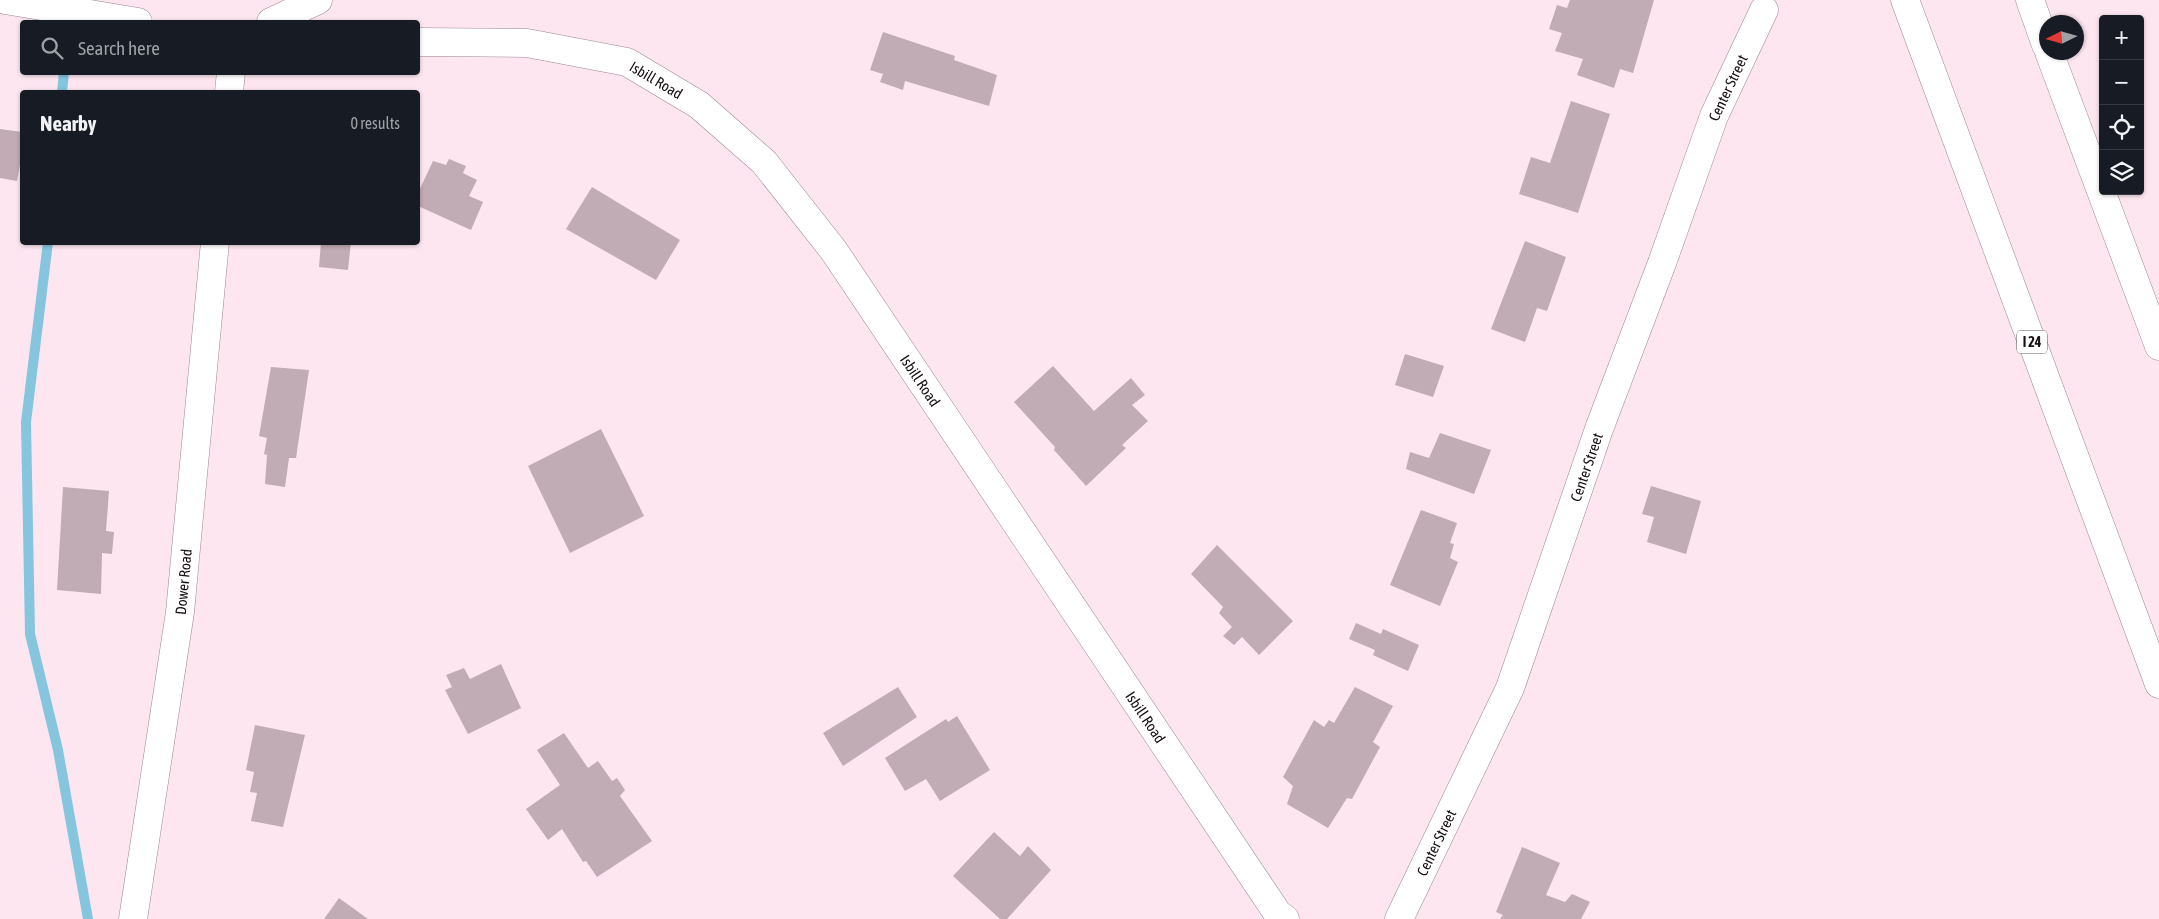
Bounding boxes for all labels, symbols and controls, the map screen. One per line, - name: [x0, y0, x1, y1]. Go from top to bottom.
- north arrow: [2039, 15, 2084, 60]
- map controls: [2099, 15, 2144, 195]
- button: +: [2099, 15, 2144, 60]
- search box: [20, 20, 420, 75]
- icon: search: [38, 34, 66, 62]
- text: Search here: [78, 37, 160, 59]
- street label: Center Street: [1705, 52, 1750, 123]
- street label: Isbill Road: [627, 57, 686, 102]
- button: −: [2099, 60, 2144, 105]
- button: locate: [2099, 105, 2144, 150]
- text: Nearby: [40, 111, 96, 135]
- text: 0 results: [350, 114, 400, 132]
- button: layers: [2099, 150, 2144, 195]
- road number: I 24: [2017, 331, 2047, 354]
- street label: Isbill Road: [897, 351, 944, 409]
- street label: Center Street: [1566, 430, 1606, 503]
- street label: Dower Road: [171, 548, 194, 615]
- street label: Isbill Road: [1123, 688, 1169, 746]
- street label: Center Street: [1413, 807, 1459, 878]

